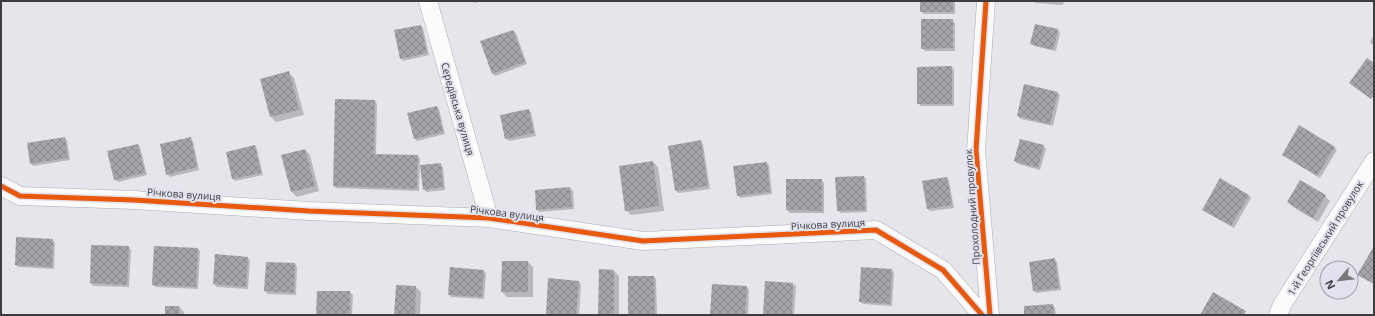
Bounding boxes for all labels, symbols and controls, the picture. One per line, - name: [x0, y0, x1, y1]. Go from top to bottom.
- street label: Середівська вулиця: [438, 61, 478, 157]
- street label: Прохолодний провулок: [961, 148, 983, 265]
- street label: 1-й Георгіївський провулок: [1284, 177, 1367, 298]
- street label: Річкова вулиця: [146, 184, 222, 204]
- street label: Річкова вулиця: [469, 202, 545, 224]
- street label: Річкова вулиця: [791, 215, 865, 233]
- north arrow: [1319, 260, 1359, 300]
- text: N: [1321, 277, 1338, 292]

